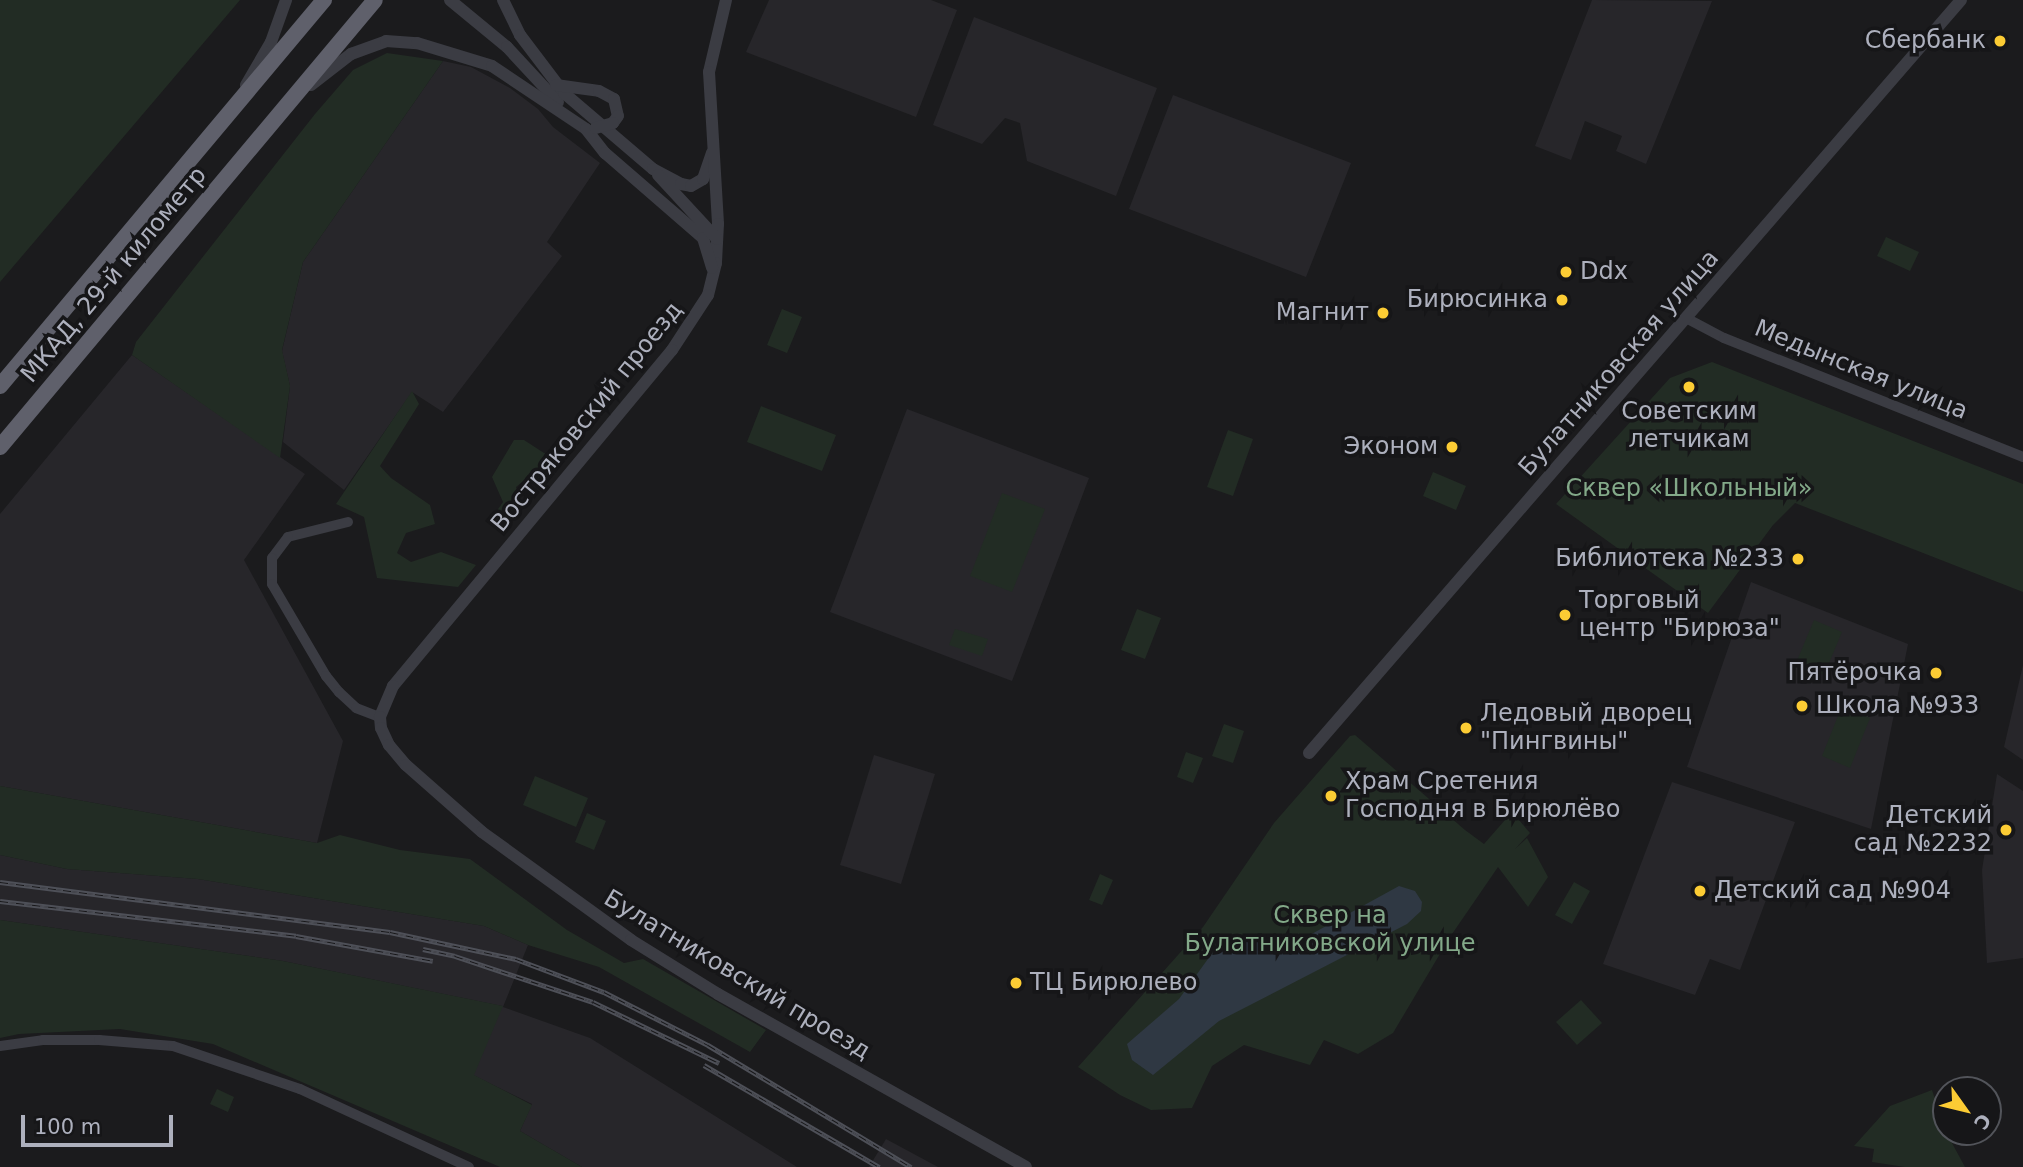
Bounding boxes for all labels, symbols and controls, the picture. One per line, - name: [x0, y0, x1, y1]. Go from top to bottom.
- place label: Сбербанк: [1865, 27, 1986, 55]
- marker: Сбербанк: [1992, 33, 2008, 49]
- street label: МКАД, 29-й километр: [15, 161, 213, 389]
- street label: Булатниковская улица: [1513, 244, 1725, 482]
- place label: Ddx: [1580, 258, 1628, 286]
- marker: Ddx: [1558, 264, 1574, 280]
- place label: Бирюсинка: [1407, 286, 1548, 314]
- marker: Бирюсинка: [1554, 292, 1570, 308]
- street label: Востряковский проезд: [485, 296, 689, 538]
- place label: Магнит: [1276, 299, 1369, 327]
- marker: Магнит: [1375, 305, 1391, 321]
- street label: Медынская улица: [1750, 314, 1972, 426]
- marker: Cоветским летчикам: [1681, 379, 1697, 395]
- place label: Cоветским летчикам: [1621, 398, 1757, 454]
- place label: Эконом: [1344, 433, 1438, 461]
- marker: Эконом: [1444, 439, 1460, 455]
- park label: Сквер «Школьный»: [1566, 475, 1812, 503]
- place label: Библиотека №233: [1555, 545, 1784, 573]
- marker: Библиотека №233: [1790, 551, 1806, 567]
- place label: Торговый центр "Бирюза": [1579, 587, 1780, 643]
- marker: Торговый центр "Бирюза": [1557, 607, 1573, 623]
- place label: Пятёрочка: [1787, 659, 1922, 687]
- marker: Пятёрочка: [1928, 665, 1944, 681]
- place label: Школа №933: [1816, 692, 1979, 720]
- marker: Школа №933: [1794, 698, 1810, 714]
- place label: Ледовый дворец "Пингвины": [1480, 700, 1692, 756]
- marker: Ледовый дворец "Пингвины": [1458, 720, 1474, 736]
- place label: Храм Сретения Господня в Бирюлёво: [1345, 768, 1620, 824]
- marker: Храм Сретения Господня в Бирюлёво: [1323, 788, 1339, 804]
- place label: Детский сад №2232: [1854, 802, 1992, 858]
- marker: Детский сад №2232: [1998, 822, 2014, 838]
- place label: Детский сад №904: [1714, 877, 1951, 905]
- marker: Детский сад №904: [1692, 883, 1708, 899]
- street label: Булатниковский проезд: [599, 884, 875, 1066]
- park label: Сквер на Булатниковской улице: [1184, 902, 1476, 958]
- place label: ТЦ Бирюлево: [1030, 969, 1197, 997]
- marker: ТЦ Бирюлево: [1008, 975, 1024, 991]
- north arrow: [1932, 1076, 2002, 1146]
- scale bar: [24, 1100, 177, 1144]
- text: С: [1970, 1110, 1996, 1134]
- text: 100 m: [34, 1115, 101, 1139]

